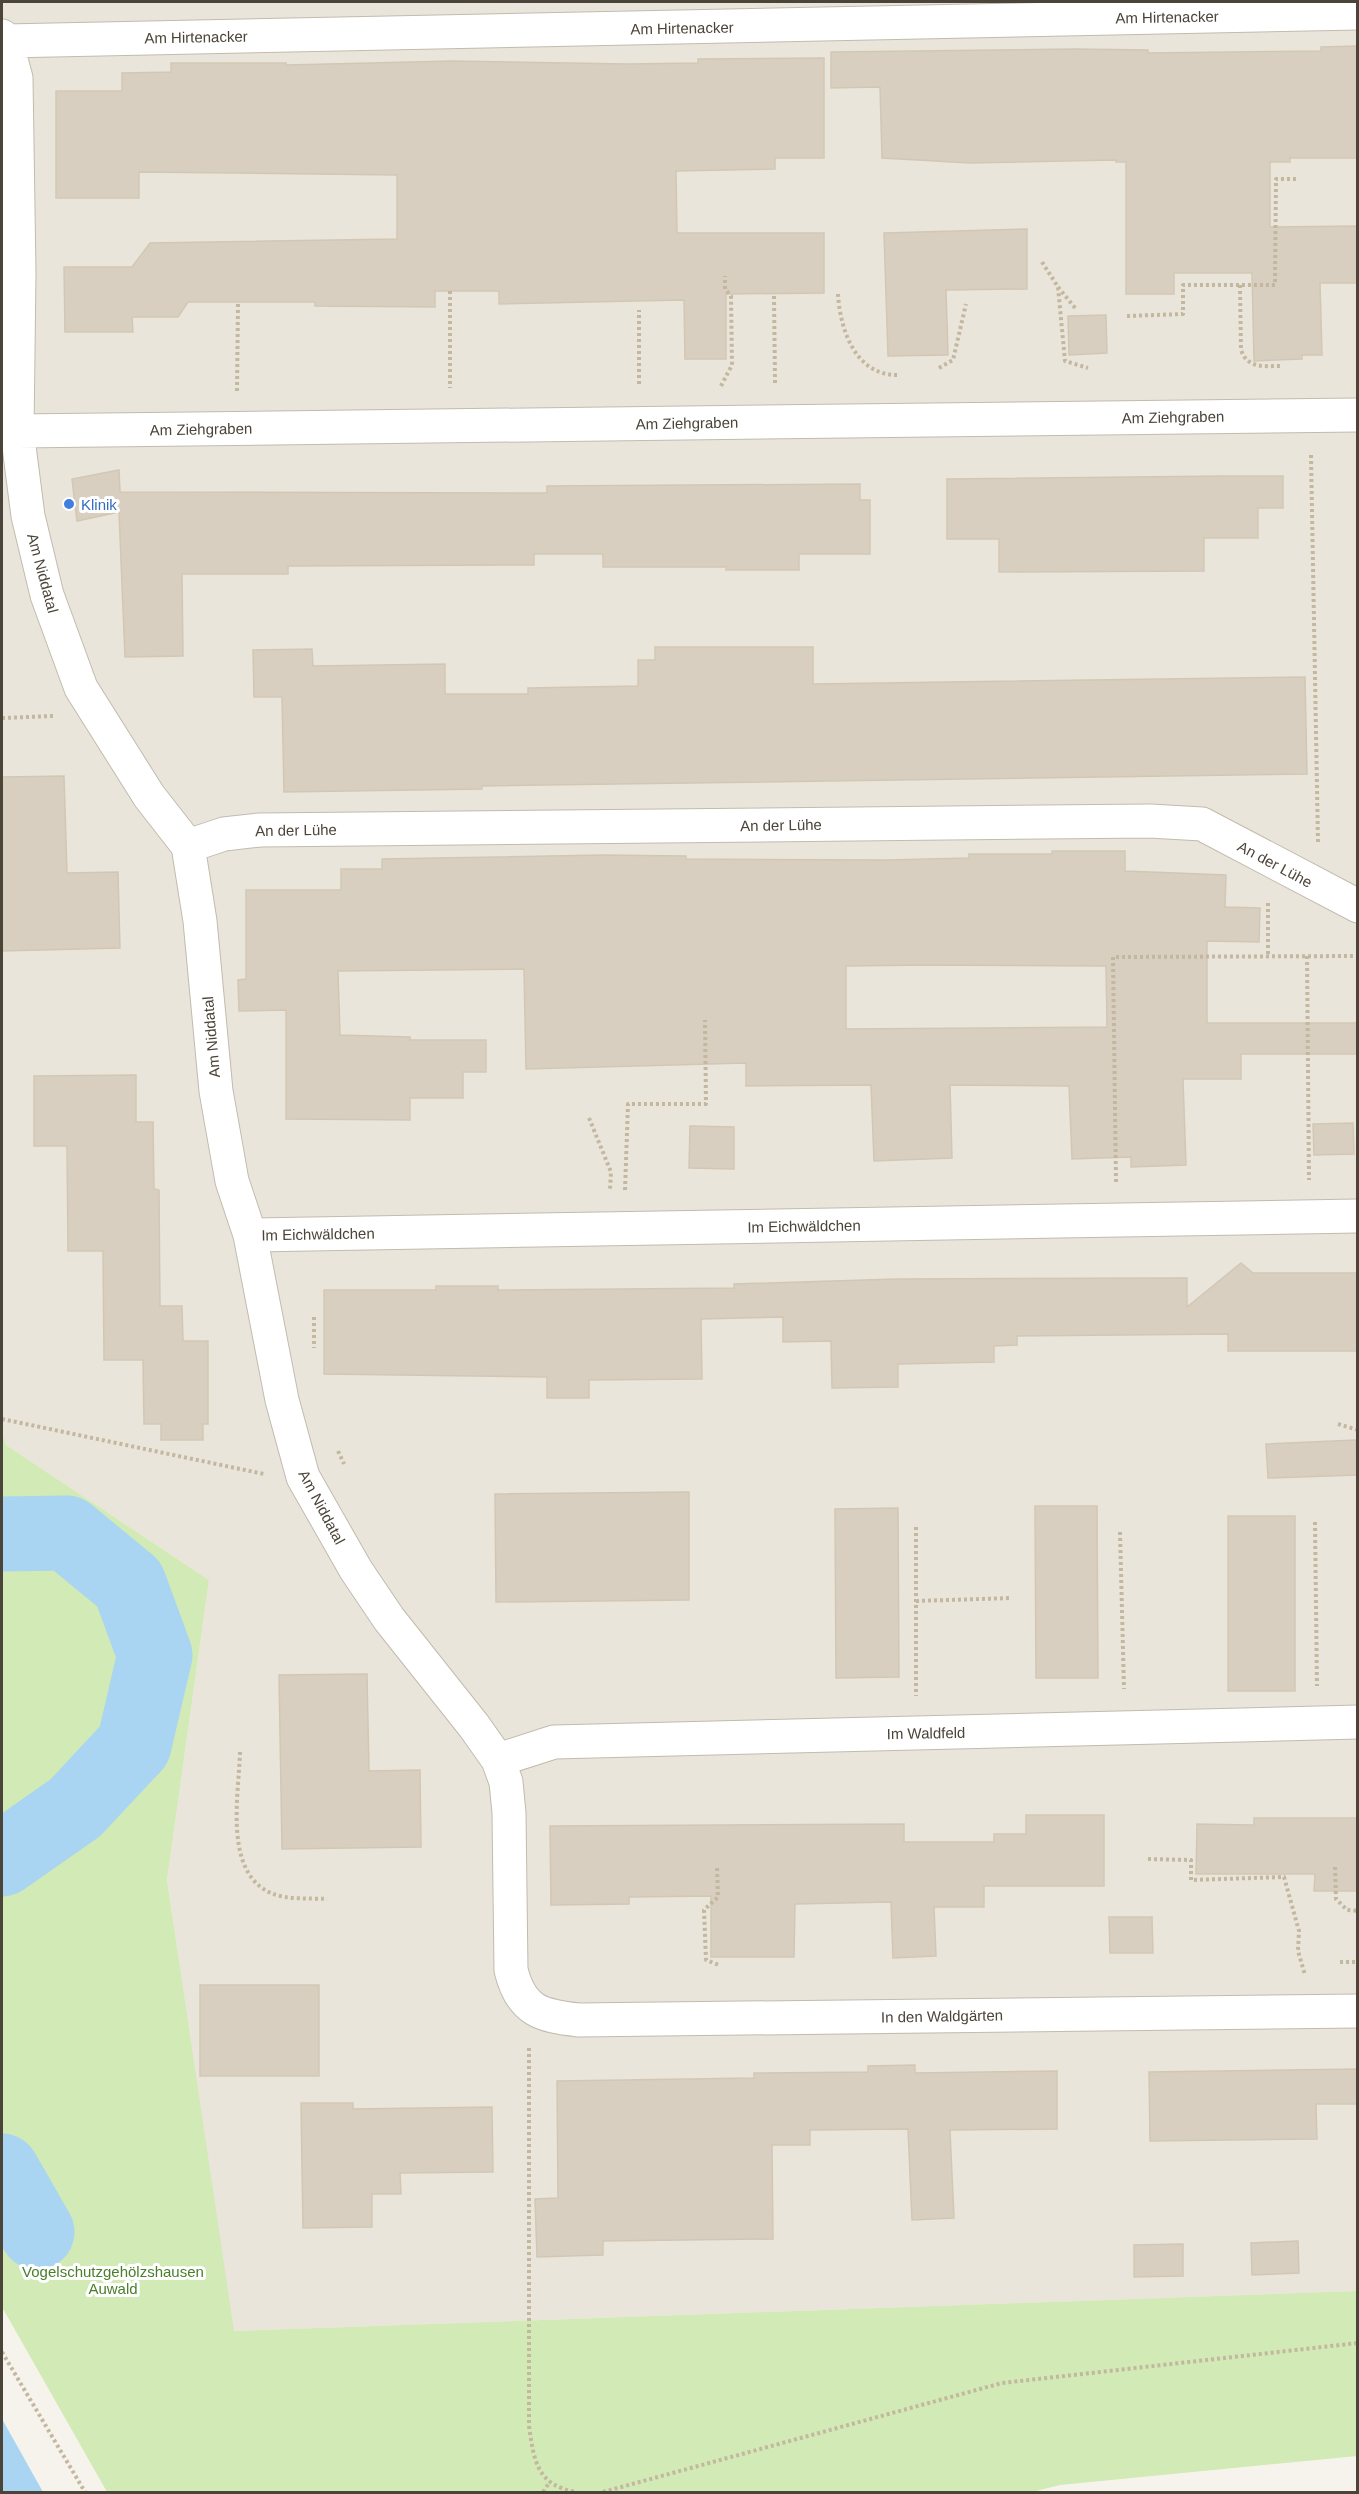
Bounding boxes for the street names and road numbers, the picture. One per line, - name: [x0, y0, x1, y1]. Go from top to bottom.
- street label: Am Hirtenacker: [1115, 8, 1219, 26]
- street label: Am Hirtenacker: [630, 19, 734, 37]
- street label: Am Hirtenacker: [144, 28, 248, 46]
- street label: Am Ziehgraben: [1122, 408, 1224, 426]
- street label: Am Ziehgraben: [636, 414, 738, 432]
- street label: Am Ziehgraben: [150, 420, 252, 438]
- street label: Am Niddatal: [24, 531, 62, 615]
- street label: An der Lühe: [740, 816, 822, 834]
- street label: An der Lühe: [255, 821, 337, 839]
- street label: An der Lühe: [1235, 837, 1315, 891]
- street label: Am Niddatal: [199, 996, 223, 1078]
- street label: Im Eichwäldchen: [747, 1217, 861, 1235]
- street label: Im Eichwäldchen: [261, 1225, 375, 1243]
- street label: Am Niddatal: [295, 1467, 349, 1547]
- street label: Im Waldfeld: [887, 1724, 965, 1742]
- street label: In den Waldgärten: [881, 2006, 1003, 2026]

